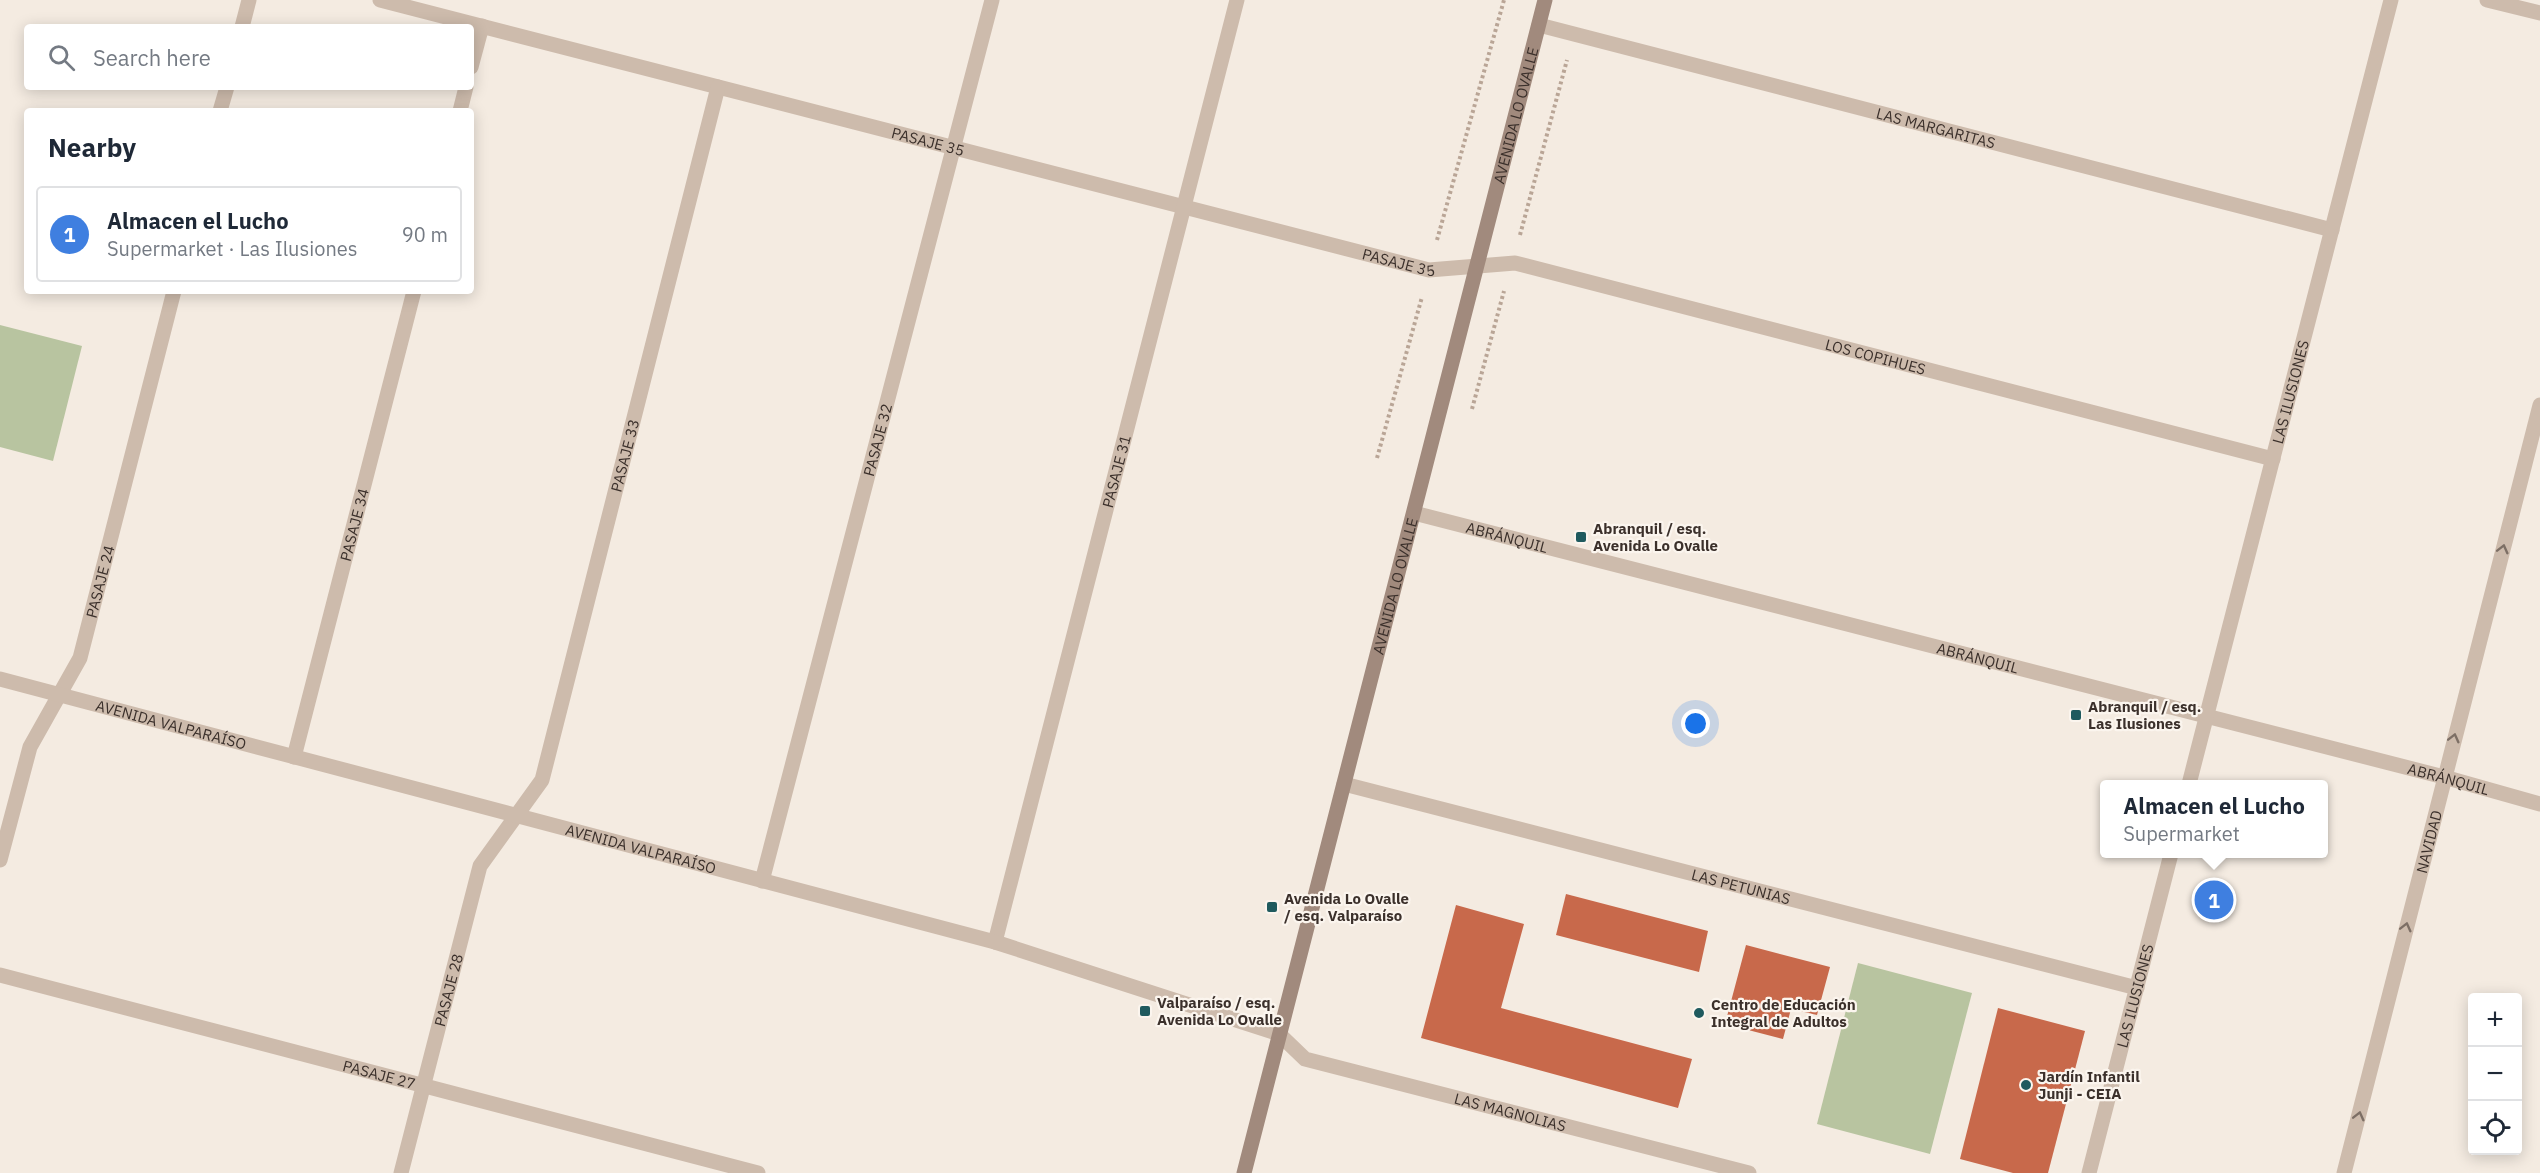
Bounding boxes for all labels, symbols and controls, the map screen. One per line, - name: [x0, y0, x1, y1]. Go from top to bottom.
- search box: [24, 24, 474, 90]
- icon: search: [45, 41, 78, 74]
- text: Search here: [93, 43, 211, 72]
- street label: AVENIDA LO OVALLE: [1489, 45, 1542, 186]
- street label: LAS MARGARITAS: [1874, 103, 1998, 152]
- street label: PASAJE 35: [890, 123, 967, 160]
- text: Nearby: [48, 130, 136, 164]
- text: Almacen el Lucho: [107, 206, 289, 235]
- text: 1: [64, 221, 76, 248]
- text: 90 m: [402, 221, 448, 248]
- text: Supermarket · Las Ilusiones: [107, 235, 358, 262]
- street label: PASAJE 35: [1360, 244, 1436, 280]
- street label: LOS COPIHUES: [1823, 334, 1928, 378]
- street label: LAS ILUSIONES: [2268, 338, 2313, 446]
- street label: PASAJE 32: [859, 401, 896, 478]
- street label: PASAJE 33: [606, 417, 643, 494]
- street label: PASAJE 31: [1097, 433, 1134, 510]
- street label: PASAJE 34: [335, 486, 372, 563]
- street label: AVENIDA LO OVALLE: [1368, 516, 1421, 656]
- street label: ABRÁNQUIL: [1464, 517, 1550, 557]
- place label: Abranquil / esq. Avenida Lo Ovalle: [1593, 519, 1718, 555]
- marker: Abranquil / esq. Avenida Lo Ovalle: [1574, 530, 1588, 544]
- street label: PASAJE 24: [81, 543, 118, 620]
- one-way arrow: [2495, 544, 2508, 554]
- street label: ABRÁNQUIL: [1935, 638, 2021, 677]
- street label: AVENIDA VALPARAÍSO: [94, 695, 248, 753]
- place label: Abranquil / esq. Las Ilusiones: [2088, 697, 2201, 733]
- marker: Abranquil / esq. Las Ilusiones: [2069, 708, 2083, 722]
- your location: [1681, 709, 1710, 738]
- one-way arrow: [2447, 733, 2459, 744]
- street label: ABRÁNQUIL: [2406, 759, 2492, 799]
- popup: [2100, 780, 2328, 858]
- text: Almacen el Lucho: [2123, 791, 2305, 820]
- street label: NAVIDAD: [2411, 808, 2446, 875]
- street label: AVENIDA VALPARAÍSO: [564, 819, 718, 877]
- text: Supermarket: [2123, 820, 2240, 847]
- street label: LAS PETUNIAS: [1690, 864, 1792, 908]
- pin: 1: [2194, 878, 2234, 922]
- place label: Avenida Lo Ovalle / esq. Valparaíso: [1284, 889, 1409, 925]
- marker: Avenida Lo Ovalle / esq. Valparaíso: [1265, 900, 1279, 914]
- one-way arrow: [2399, 922, 2412, 932]
- street label: LAS ILUSIONES: [2112, 942, 2157, 1050]
- street label: PASAJE 28: [430, 952, 467, 1028]
- place label: Valparaíso / esq. Avenida Lo Ovalle: [1157, 993, 1282, 1029]
- map controls: [2468, 993, 2522, 1155]
- button: +: [2468, 993, 2522, 1047]
- place label: Centro de Educación Integral de Adultos: [1711, 995, 1856, 1031]
- marker: Valparaíso / esq. Avenida Lo Ovalle: [1138, 1004, 1152, 1018]
- marker: Centro de Educación Integral de Adultos: [1692, 1006, 1706, 1020]
- button: −: [2468, 1047, 2522, 1101]
- street label: PASAJE 27: [341, 1055, 418, 1093]
- place label: Jardín Infantil Junji - CEIA: [2038, 1067, 2140, 1103]
- marker: Jardín Infantil Junji - CEIA: [2019, 1078, 2033, 1092]
- street label: LAS MAGNOLIAS: [1452, 1088, 1568, 1135]
- button: locate: [2468, 1101, 2522, 1155]
- one-way arrow: [2351, 1111, 2364, 1121]

